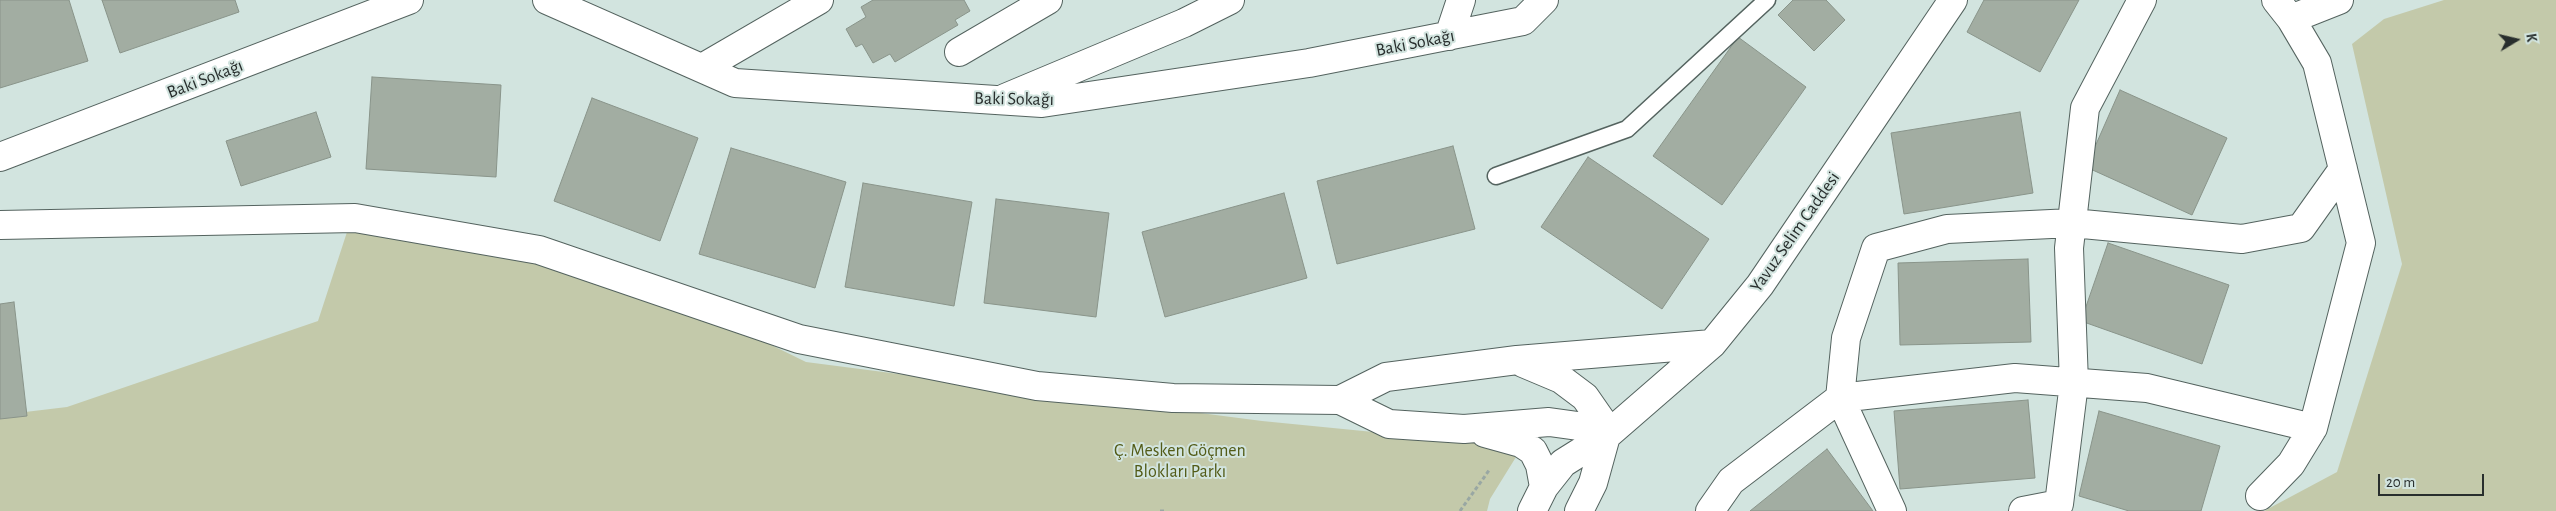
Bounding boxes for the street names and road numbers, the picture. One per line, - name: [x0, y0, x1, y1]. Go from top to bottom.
- street label: Baki Sokağı: [1374, 25, 1456, 61]
- street label: Baki Sokağı: [164, 55, 246, 103]
- street label: Baki Sokağı: [974, 88, 1054, 110]
- street label: Yavuz Selim Caddesi: [1745, 168, 1845, 296]

